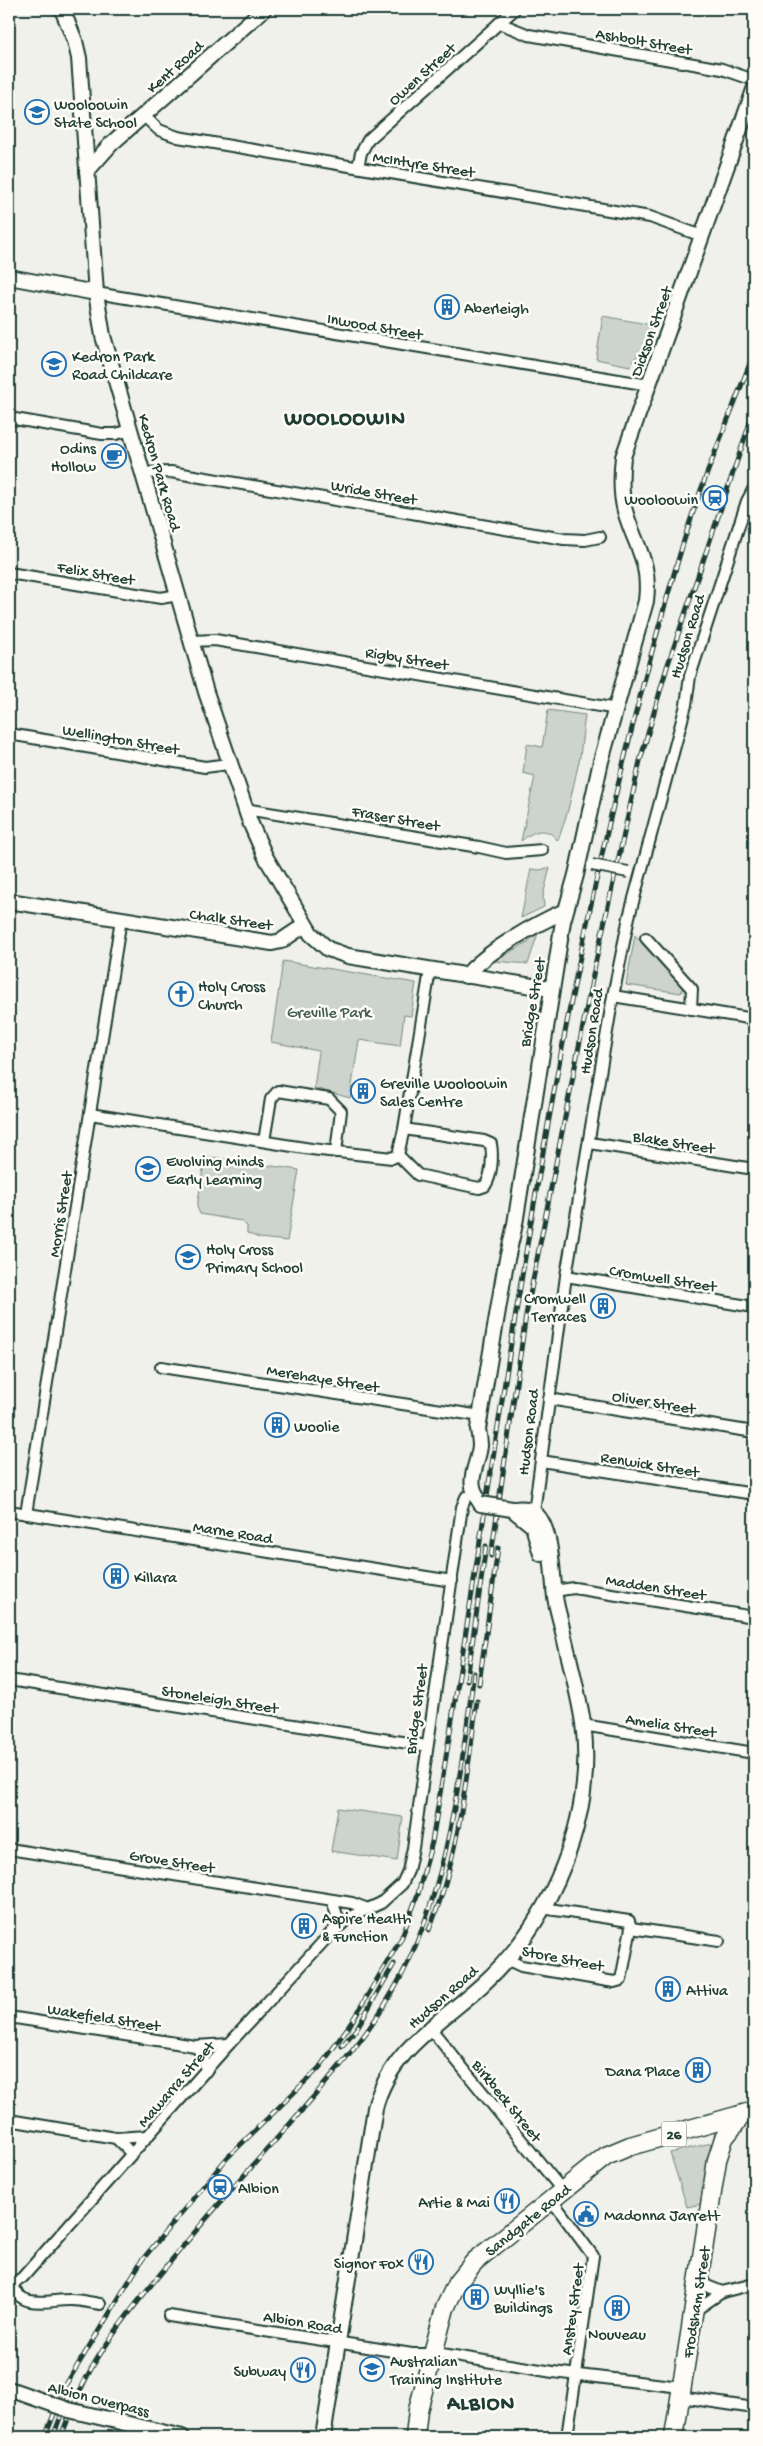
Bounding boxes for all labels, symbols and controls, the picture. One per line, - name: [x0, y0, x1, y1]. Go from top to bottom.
- street label: Ashbolt Street: [594, 26, 694, 61]
- street label: Kent Road: [144, 37, 210, 99]
- street label: Owen Street: [386, 39, 462, 111]
- place label: Wooloowin State School: [54, 97, 137, 134]
- school or university icon: Wooloowin State School: [24, 99, 50, 125]
- street label: McIntyre Street: [371, 149, 477, 184]
- street label: Dickson Street: [628, 283, 679, 381]
- building icon: Aberleigh: [434, 294, 460, 320]
- place label: Aberleigh: [464, 301, 529, 320]
- street label: Inwood Street: [325, 311, 425, 346]
- place label: Kedron Park Road Childcare: [72, 349, 173, 386]
- school or university icon: Kedron Park Road Childcare: [41, 351, 67, 377]
- district label: WOOLOOWIN: [283, 408, 406, 433]
- street label: Kedron Park Road: [132, 412, 184, 535]
- place label: Odins Hollow: [51, 441, 97, 478]
- cafe icon: Odins Hollow: [101, 443, 127, 469]
- street label: Wride Street: [329, 478, 419, 512]
- station icon: Wooloowin: [702, 485, 728, 511]
- place label: Wooloowin: [624, 492, 698, 511]
- street label: Felix Street: [54, 559, 137, 592]
- street label: Hudson Road: [668, 591, 712, 681]
- street label: Rigby Street: [364, 645, 451, 677]
- street label: Wellington Street: [61, 722, 182, 761]
- street label: Fraser Street: [349, 803, 442, 838]
- street label: Chalk Street: [188, 906, 275, 937]
- street label: Bridge Street: [517, 955, 552, 1050]
- place label: Holy Cross Church: [198, 979, 266, 1016]
- church icon: Holy Cross Church: [168, 981, 194, 1007]
- street label: Hudson Road: [577, 986, 610, 1076]
- park label: Greville Park: [287, 1005, 373, 1024]
- place label: Greville Wooloowin Sales Centre: [380, 1076, 508, 1113]
- building icon: Greville Wooloowin Sales Centre: [350, 1078, 376, 1104]
- street label: Blake Street: [630, 1128, 717, 1161]
- place label: Evolving Minds Early Learning: [166, 1154, 264, 1191]
- school or university icon: Evolving Minds Early Learning: [135, 1156, 161, 1182]
- street label: Morris Street: [46, 1169, 79, 1259]
- place label: Holy Cross Primary School: [205, 1242, 303, 1279]
- school or university icon: Holy Cross Primary School: [175, 1244, 201, 1270]
- street label: Cromwell Street: [608, 1263, 719, 1299]
- place label: Cromwell Terraces: [524, 1291, 587, 1328]
- building icon: Cromwell Terraces: [590, 1293, 616, 1319]
- street label: Merehaye Street: [265, 1362, 381, 1399]
- street label: Hudson Road: [516, 1387, 545, 1477]
- street label: Oliver Street: [610, 1388, 698, 1421]
- building icon: Woolie: [264, 1412, 290, 1438]
- place label: Woolie: [294, 1419, 340, 1438]
- street label: Renwick Street: [599, 1449, 701, 1484]
- street label: Marne Road: [191, 1519, 275, 1550]
- building icon: Killara: [103, 1563, 129, 1589]
- place label: Killara: [134, 1570, 178, 1589]
- street label: Madden Street: [604, 1572, 708, 1607]
- street label: Bridge Street: [403, 1662, 434, 1757]
- street label: Stoneleigh Street: [160, 1683, 280, 1720]
- street label: Amelia Street: [624, 1711, 719, 1744]
- street label: Grove Street: [128, 1847, 217, 1880]
- place label: Aspire Health & Function: [322, 1911, 412, 1948]
- building icon: Aspire Health & Function: [291, 1913, 317, 1939]
- street label: Store Street: [520, 1943, 606, 1978]
- street label: Hudson Road: [405, 1962, 484, 2034]
- building icon: Attiva: [655, 1976, 681, 2002]
- place label: Attiva: [686, 1983, 729, 2002]
- street label: Wakefield Street: [46, 2001, 163, 2038]
- street label: Mawarra Street: [135, 2037, 221, 2132]
- street label: Birkbeck Street: [466, 2057, 545, 2148]
- building icon: Dana Place: [685, 2057, 711, 2083]
- place label: Dana Place: [604, 2064, 681, 2083]
- road number: 26: [662, 2122, 686, 2146]
- station icon: Albion: [207, 2174, 233, 2200]
- street label: Sandgate Road: [483, 2180, 577, 2262]
- place label: Albion: [238, 2181, 279, 2200]
- restaurant icon: Artie & Mai: [494, 2188, 520, 2214]
- place label: Artie & Mai: [418, 2195, 490, 2214]
- public building icon: Madonna Jarrett: [573, 2201, 599, 2227]
- place label: Madonna Jarrett: [604, 2208, 721, 2227]
- street label: Frodsham Street: [680, 2244, 717, 2361]
- restaurant icon: Signor Fox: [408, 2249, 434, 2275]
- place label: Signor Fox: [334, 2256, 405, 2275]
- street label: Anstey Street: [559, 2261, 590, 2356]
- place label: Wyllie's Buildings: [493, 2282, 553, 2319]
- building icon: Wyllie's Buildings: [463, 2284, 489, 2310]
- building icon: Nouveau: [604, 2295, 630, 2321]
- street label: Albion Road: [262, 2309, 345, 2340]
- place label: Nouveau: [588, 2327, 646, 2346]
- place label: Australian Training Institute: [389, 2354, 503, 2391]
- school or university icon: Australian Training Institute: [359, 2356, 385, 2382]
- restaurant icon: Subway: [290, 2357, 316, 2383]
- place label: Subway: [233, 2364, 286, 2383]
- street label: Albion Overpass: [46, 2380, 152, 2423]
- district label: ALBION: [446, 2393, 515, 2418]

